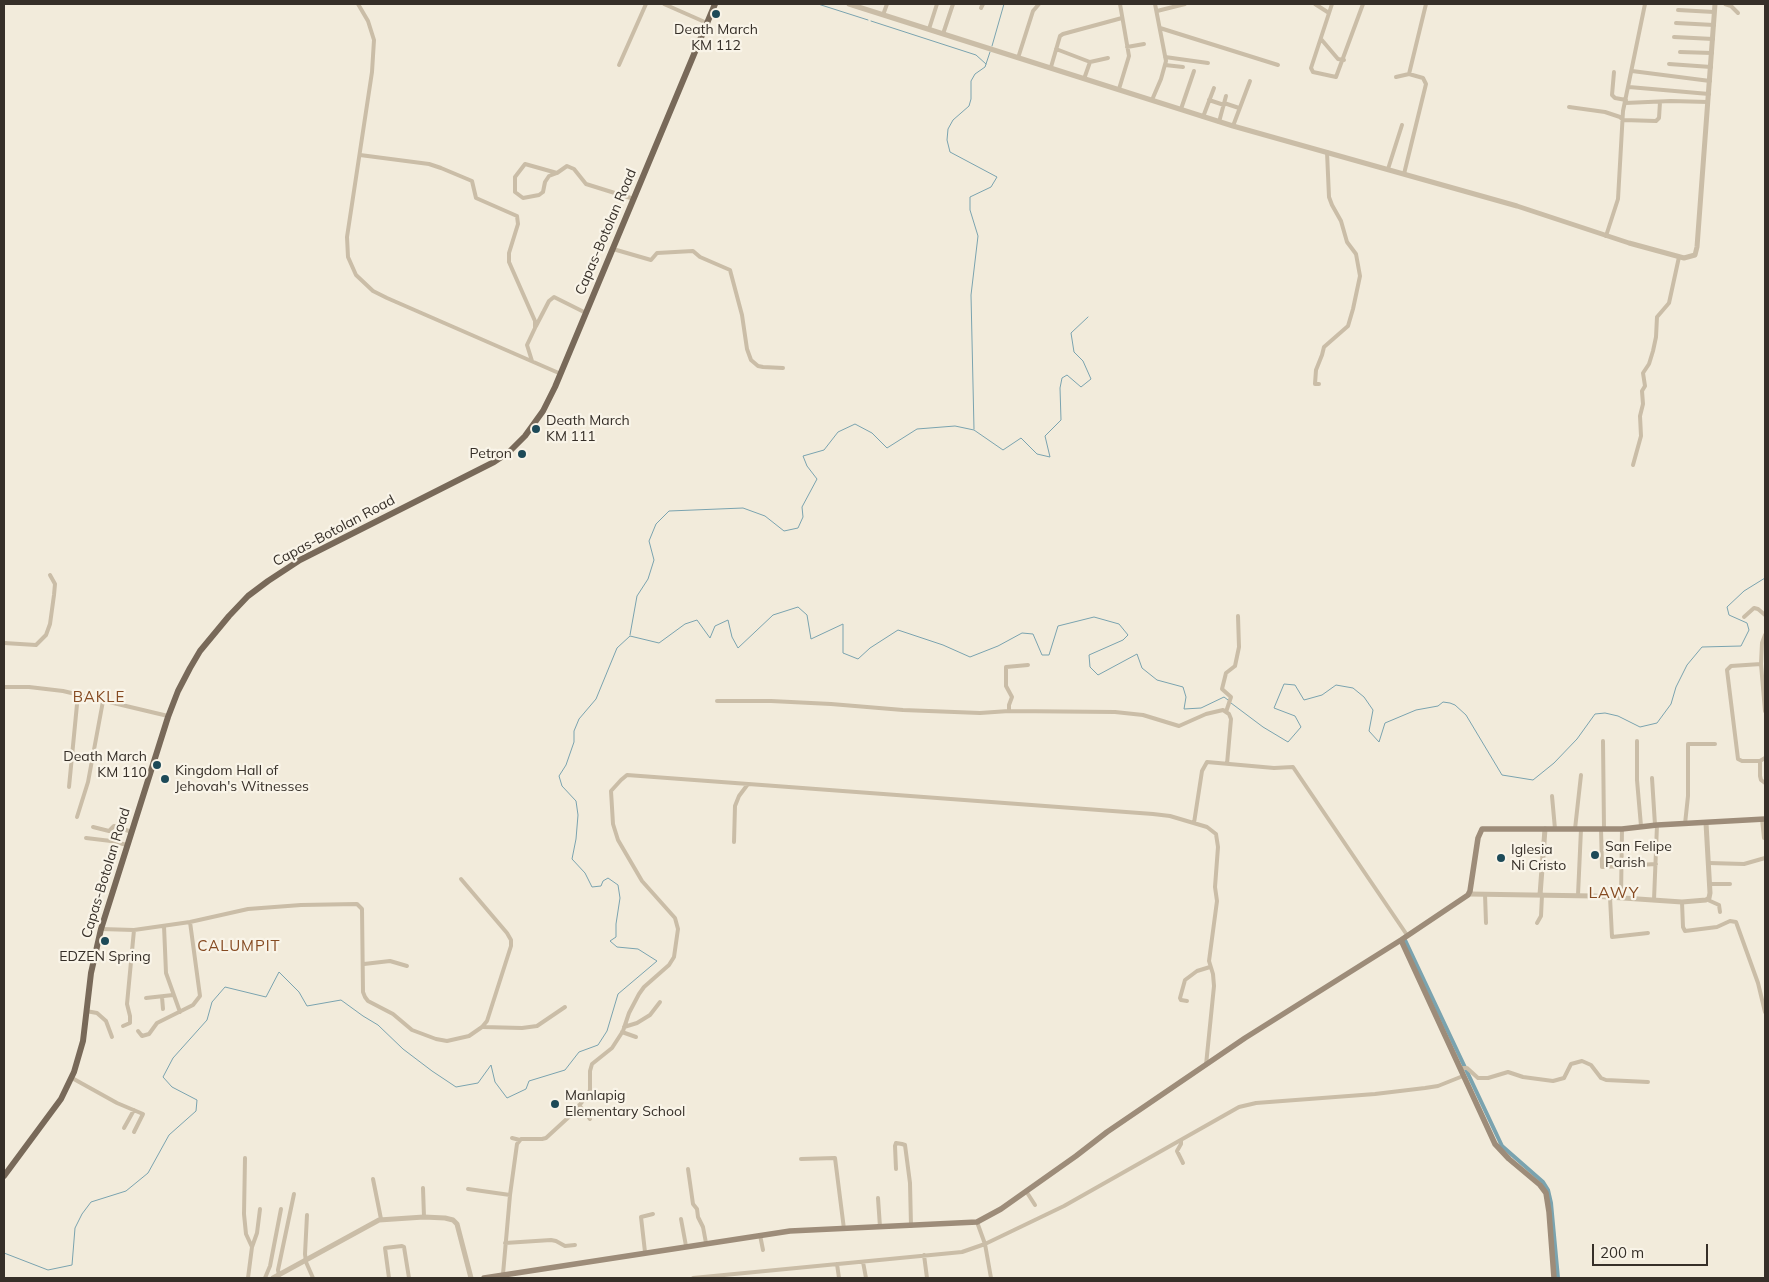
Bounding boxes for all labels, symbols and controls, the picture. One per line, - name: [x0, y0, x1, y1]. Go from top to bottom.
- marker: Death March KM 112: [710, 8, 722, 20]
- place label: Death March KM 112: [674, 22, 758, 54]
- street label: Capas-Botolan Road: [572, 166, 640, 298]
- place label: Death March KM 111: [546, 413, 630, 446]
- marker: Death March KM 111: [530, 423, 542, 435]
- place label: Petron: [469, 446, 512, 462]
- marker: Petron: [516, 448, 528, 460]
- street label: Capas-Botolan Road: [270, 492, 398, 570]
- district label: BAKLE: [72, 688, 126, 706]
- place label: Death March KM 110: [63, 749, 147, 782]
- marker: Death March KM 110: [151, 759, 163, 771]
- place label: Kingdom Hall of Jehovah's Witnesses: [175, 763, 309, 796]
- marker: Kingdom Hall of Jehovah's Witnesses: [159, 773, 171, 785]
- street label: Capas-Botolan Road: [78, 806, 134, 940]
- place label: San Felipe Parish: [1605, 839, 1672, 872]
- place label: Iglesia Ni Cristo: [1511, 842, 1566, 874]
- marker: San Felipe Parish: [1589, 849, 1601, 861]
- marker: Iglesia Ni Cristo: [1495, 852, 1507, 864]
- district label: LAWY: [1588, 883, 1640, 903]
- marker: EDZEN Spring: [99, 935, 111, 947]
- district label: CALUMPIT: [196, 937, 282, 955]
- place label: EDZEN Spring: [59, 949, 151, 965]
- place label: Manlapig Elementary School: [565, 1088, 685, 1120]
- marker: Manlapig Elementary School: [549, 1098, 561, 1110]
- scale bar: [1594, 1234, 1710, 1266]
- text: 200 m: [1600, 1243, 1644, 1262]

